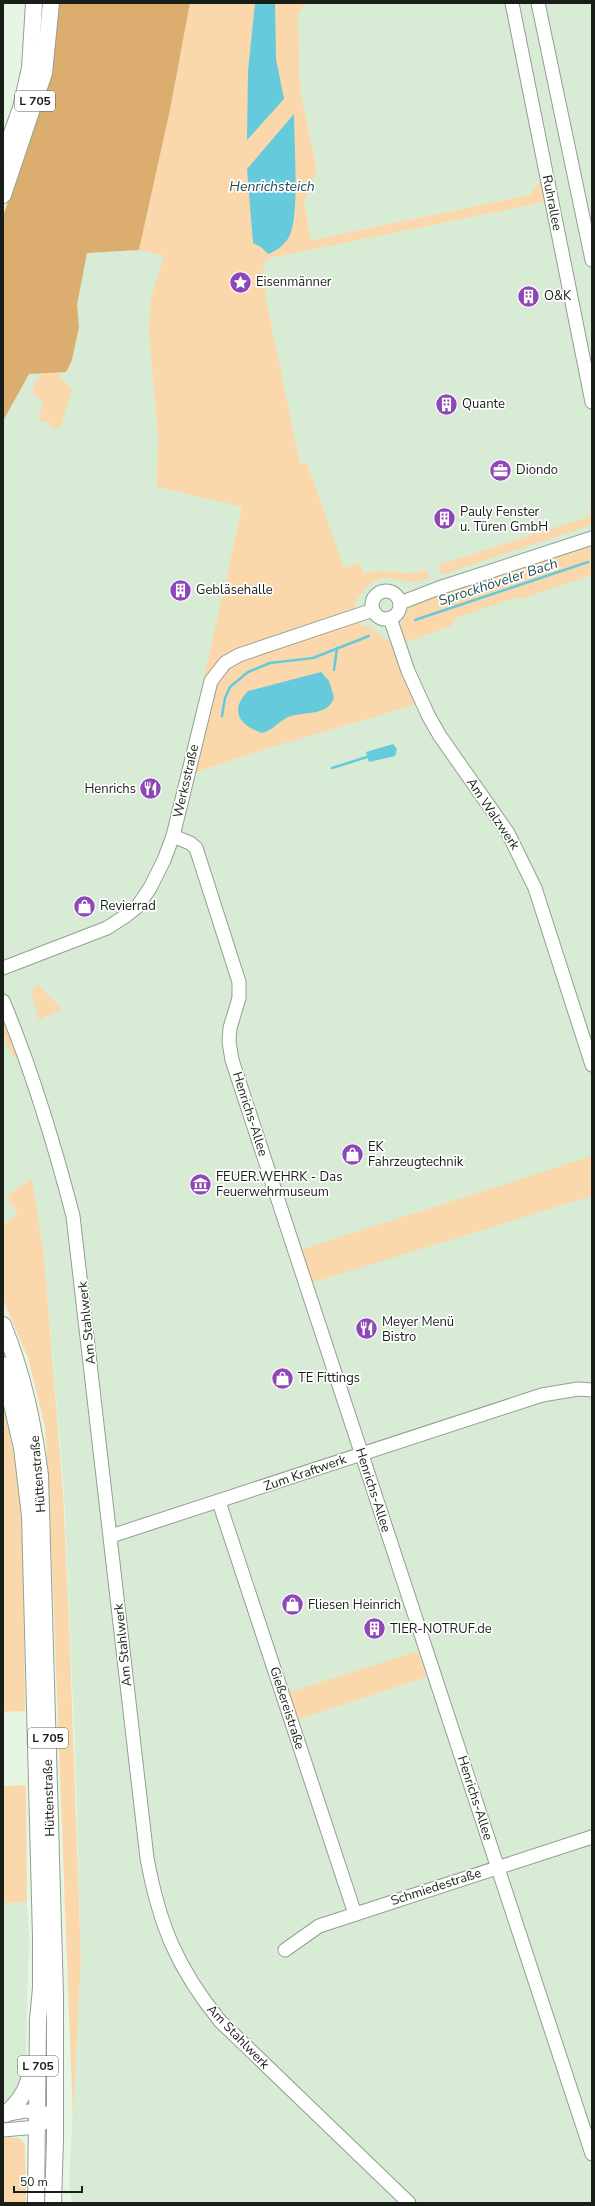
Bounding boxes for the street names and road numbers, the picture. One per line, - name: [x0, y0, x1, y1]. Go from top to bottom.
- road number: L 705: [15, 91, 55, 111]
- street label: Ruhrallee: [538, 174, 566, 232]
- street label: Werksstraße: [169, 742, 203, 820]
- street label: Am Walzwerk: [462, 775, 524, 854]
- street label: Henrichs-Allee: [228, 1069, 272, 1159]
- street label: Am Stahlwerk: [74, 1280, 100, 1365]
- street label: Hüttenstraße: [26, 1435, 50, 1513]
- street label: Henrichs-Allee: [351, 1445, 395, 1535]
- street label: Zum Kraftwerk: [261, 1450, 349, 1496]
- street label: Am Stahlwerk: [110, 1602, 136, 1687]
- street label: Gießereistraße: [265, 1664, 309, 1752]
- road number: L 705: [28, 1728, 68, 1748]
- street label: Henrichs-Allee: [453, 1753, 497, 1843]
- street label: Hüttenstraße: [39, 1759, 59, 1837]
- street label: Schmiedestraße: [388, 1864, 484, 1910]
- street label: Am Stahlwerk: [203, 2001, 274, 2074]
- road number: L 705: [18, 2056, 58, 2076]

